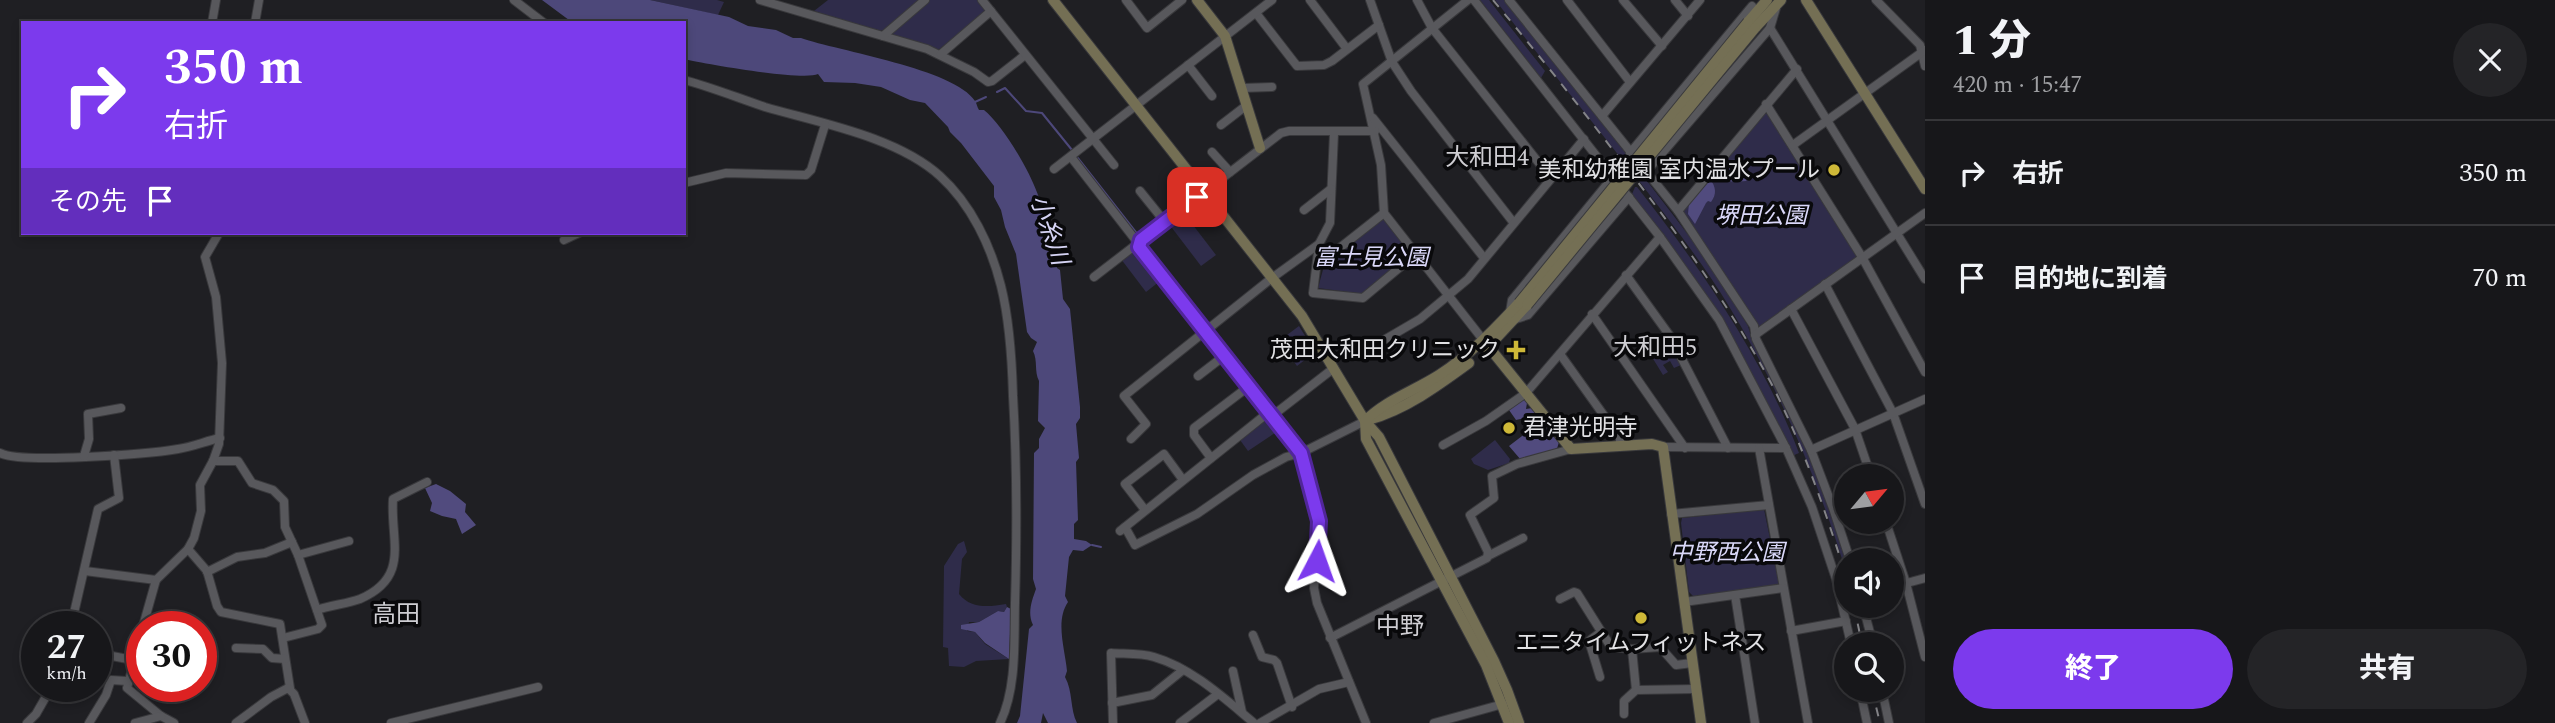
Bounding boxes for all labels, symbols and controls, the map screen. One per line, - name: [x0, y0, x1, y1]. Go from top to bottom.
- text: 1 分: [1953, 10, 2031, 73]
- button: close: [2453, 23, 2527, 97]
- text: 350 m: [164, 31, 303, 106]
- icon: right: [49, 49, 140, 140]
- text: 420 m · 15:47: [1953, 68, 2082, 103]
- text: 右折: [164, 102, 228, 151]
- district label: 大和田4: [1445, 140, 1529, 176]
- place label: 美和幼稚園 室内温水プール: [1538, 153, 1820, 188]
- text: 350 m: [2459, 153, 2527, 193]
- icon: right: [1953, 154, 1991, 192]
- text: 右折: [2012, 154, 2064, 194]
- marker: 美和幼稚園 室内温水プール: [1826, 162, 1842, 178]
- pin: [1167, 167, 1227, 227]
- icon: arrive: [1178, 178, 1216, 216]
- text: その先: [49, 182, 127, 222]
- icon: arrive: [141, 182, 179, 220]
- water label: 小糸川: [1020, 190, 1079, 273]
- park label: 堺田公園: [1715, 199, 1810, 234]
- park label: 富士見公園: [1314, 241, 1432, 276]
- text: 70 m: [2472, 258, 2527, 298]
- icon: arrive: [1953, 259, 1991, 297]
- text: 目的地に到着: [2012, 259, 2168, 299]
- district label: 大和田5: [1613, 330, 1697, 366]
- place label: 茂田大和田クリニック: [1270, 333, 1500, 368]
- marker: 茂田大和田クリニック: [1506, 340, 1526, 360]
- place label: 君津光明寺: [1523, 411, 1638, 446]
- marker: 君津光明寺: [1501, 420, 1517, 436]
- north arrow: [1834, 464, 1904, 534]
- map controls: [1834, 464, 1904, 702]
- position arrow: [1280, 524, 1354, 598]
- park label: 中野西公園: [1670, 536, 1788, 571]
- button: sound: [1834, 548, 1904, 618]
- district label: 高田: [372, 597, 420, 633]
- district label: 中野: [1376, 609, 1424, 645]
- marker: エニタイムフィットネス: [1633, 610, 1649, 626]
- speed limit sign: 30: [126, 611, 217, 702]
- text: 27: [47, 621, 86, 674]
- place label: エニタイムフィットネス: [1516, 626, 1766, 661]
- button: 終了: [1953, 629, 2233, 709]
- button: 共有: [2247, 629, 2527, 709]
- button: search: [1834, 632, 1904, 702]
- text: km/h: [46, 660, 87, 687]

